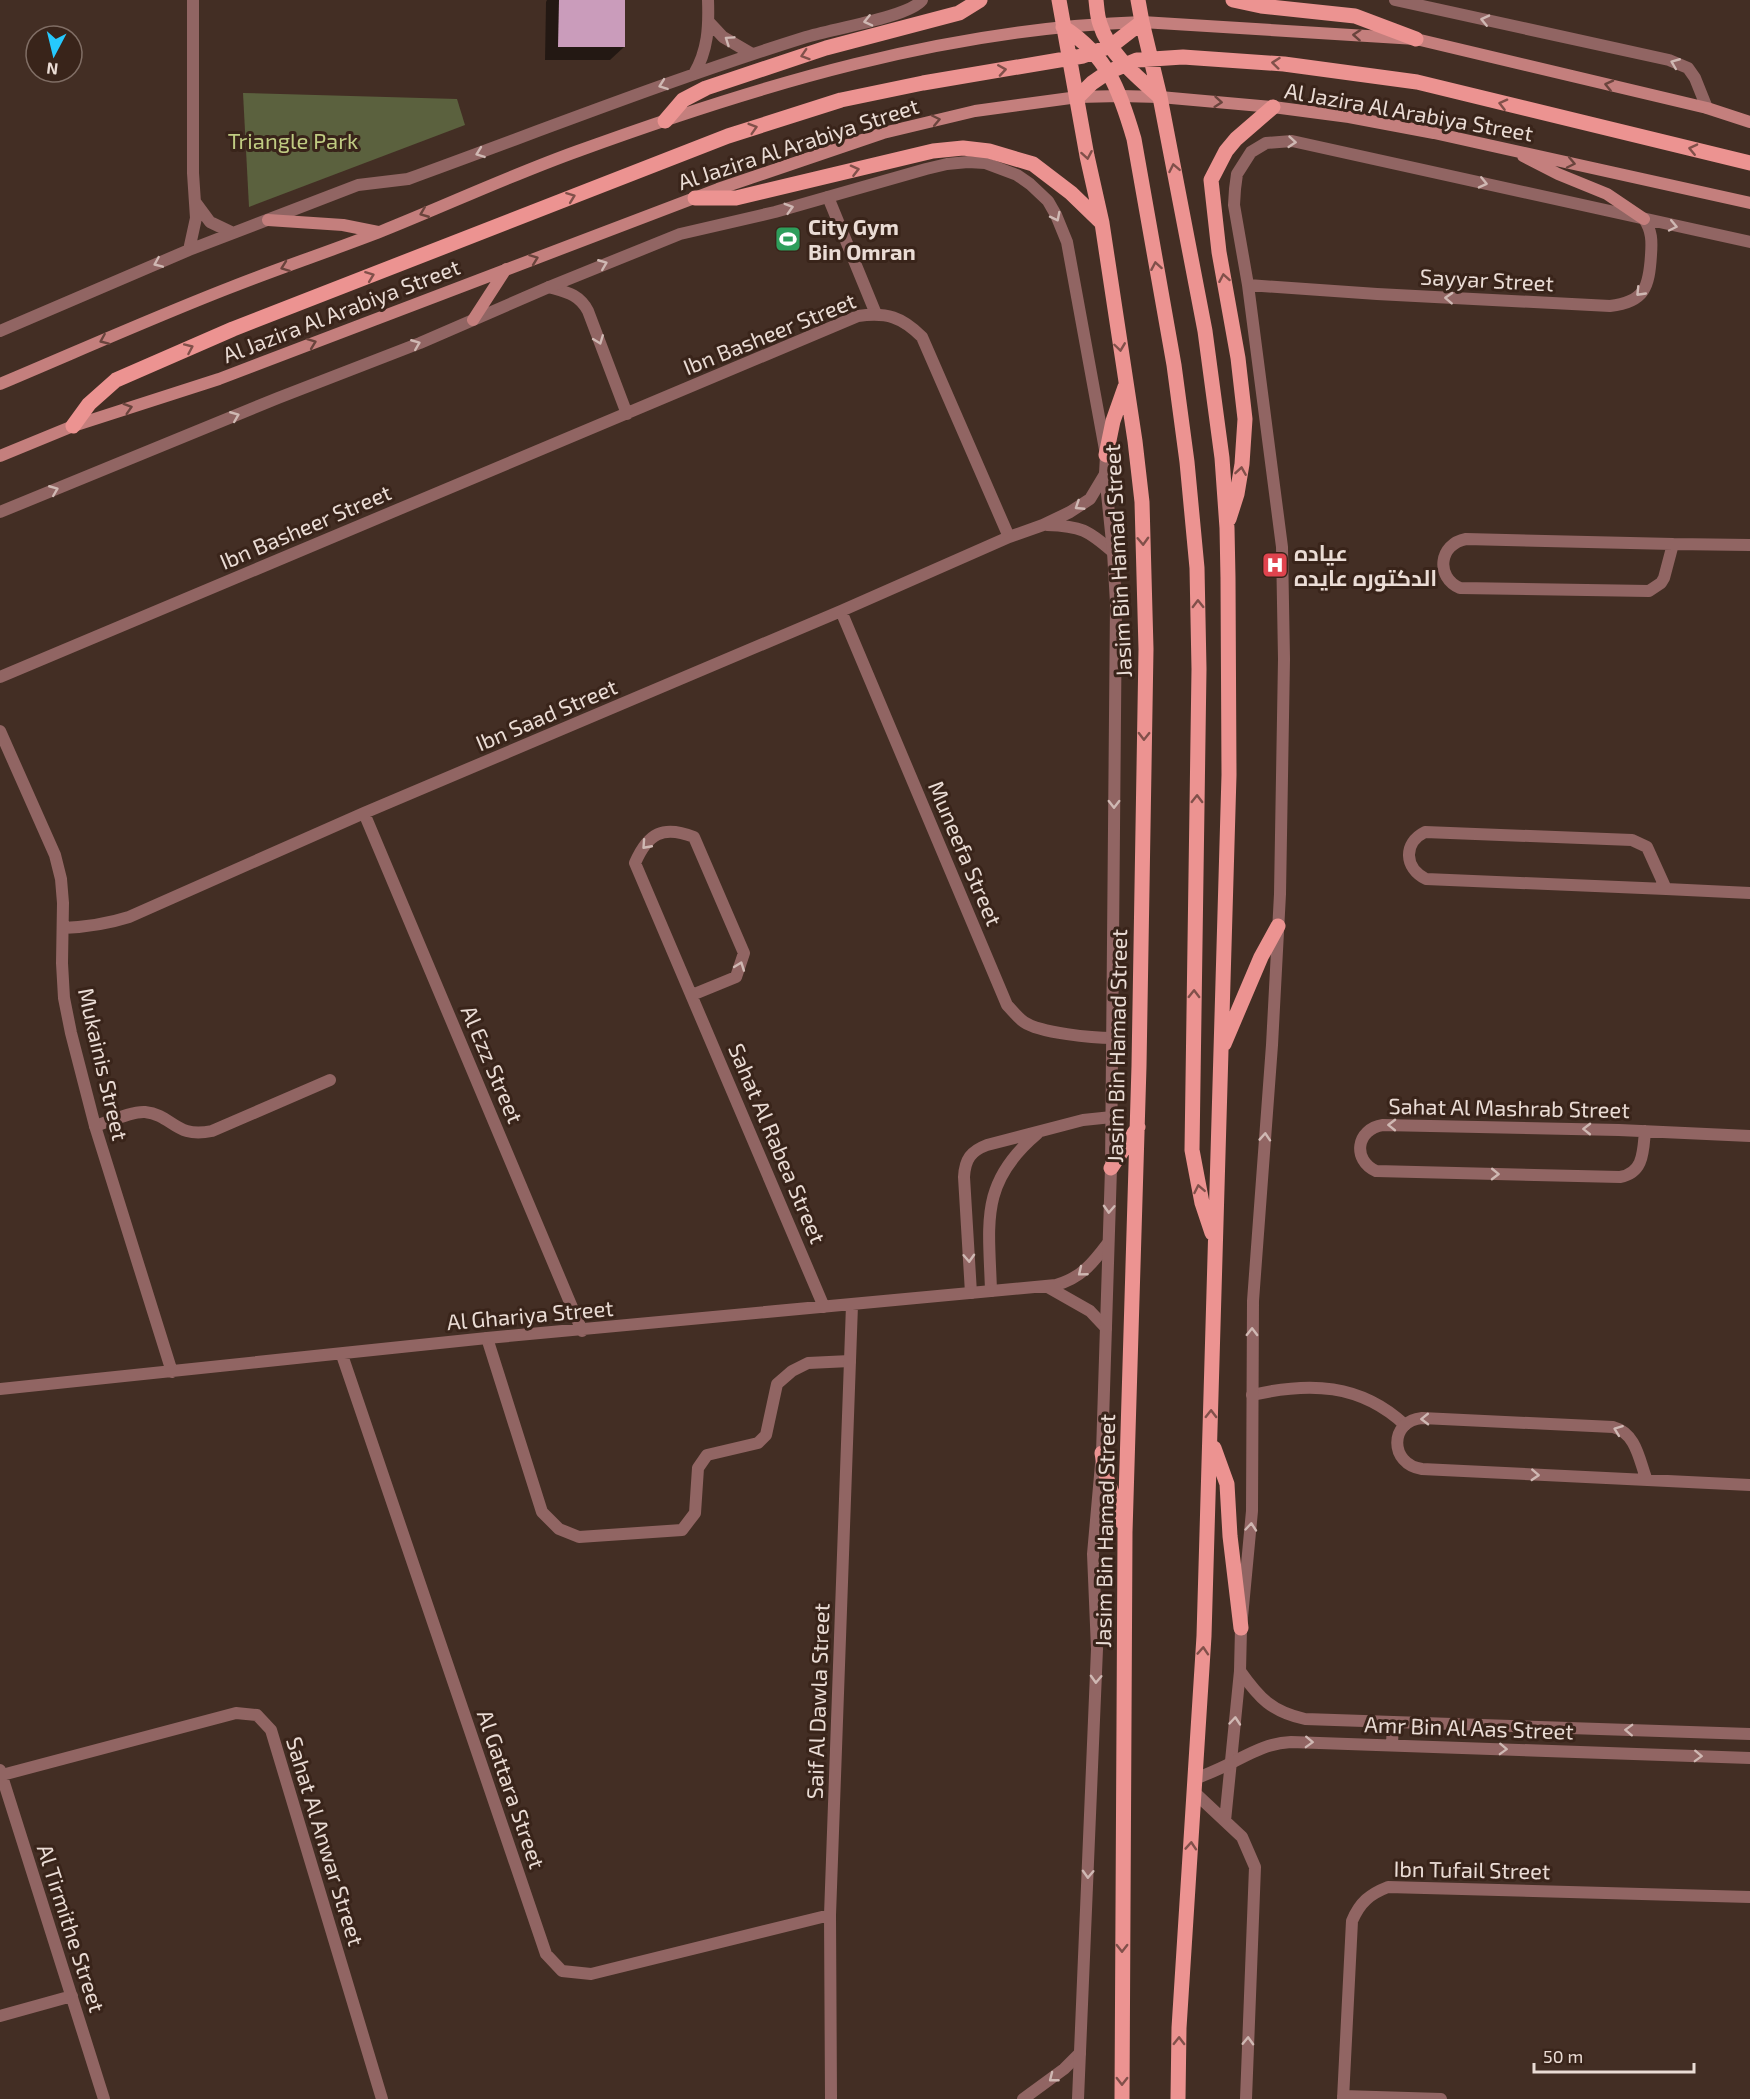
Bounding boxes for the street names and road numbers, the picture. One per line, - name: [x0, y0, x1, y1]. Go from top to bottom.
- street label: Al Jazira Al Arabiya Street: [1283, 76, 1535, 146]
- street label: Al Jazira Al Arabiya Street: [674, 92, 922, 194]
- street label: Al Jazira Al Arabiya Street: [219, 253, 463, 367]
- street label: Sayyar Street: [1419, 263, 1555, 295]
- street label: Ibn Basheer Street: [679, 287, 859, 379]
- street label: Jasim Bin Hamad Street: [1098, 444, 1136, 678]
- street label: Ibn Basheer Street: [215, 478, 395, 574]
- street label: Ibn Saad Street: [471, 673, 621, 755]
- street label: Muneefa Street: [924, 777, 1008, 929]
- street label: Jasim Bin Hamad Street: [1101, 929, 1131, 1163]
- street label: Mukainis Street: [74, 985, 134, 1143]
- street label: Al Ezz Street: [457, 1001, 529, 1127]
- street label: Sahat Al Rabea Street: [724, 1039, 832, 1247]
- street label: Sahat Al Mashrab Street: [1388, 1092, 1630, 1122]
- street label: Al Ghariya Street: [446, 1294, 614, 1334]
- street label: Jasim Bin Hamad Street: [1089, 1414, 1119, 1648]
- street label: Saif Al Dawla Street: [801, 1602, 833, 1800]
- street label: Al Gattara Street: [473, 1706, 551, 1872]
- street label: Amr Bin Al Aas Street: [1364, 1710, 1574, 1744]
- street label: Sahat Al Anwar Street: [282, 1733, 370, 1949]
- street label: Al Tirmithe Street: [33, 1841, 111, 2015]
- street label: Ibn Tufail Street: [1393, 1855, 1551, 1883]

